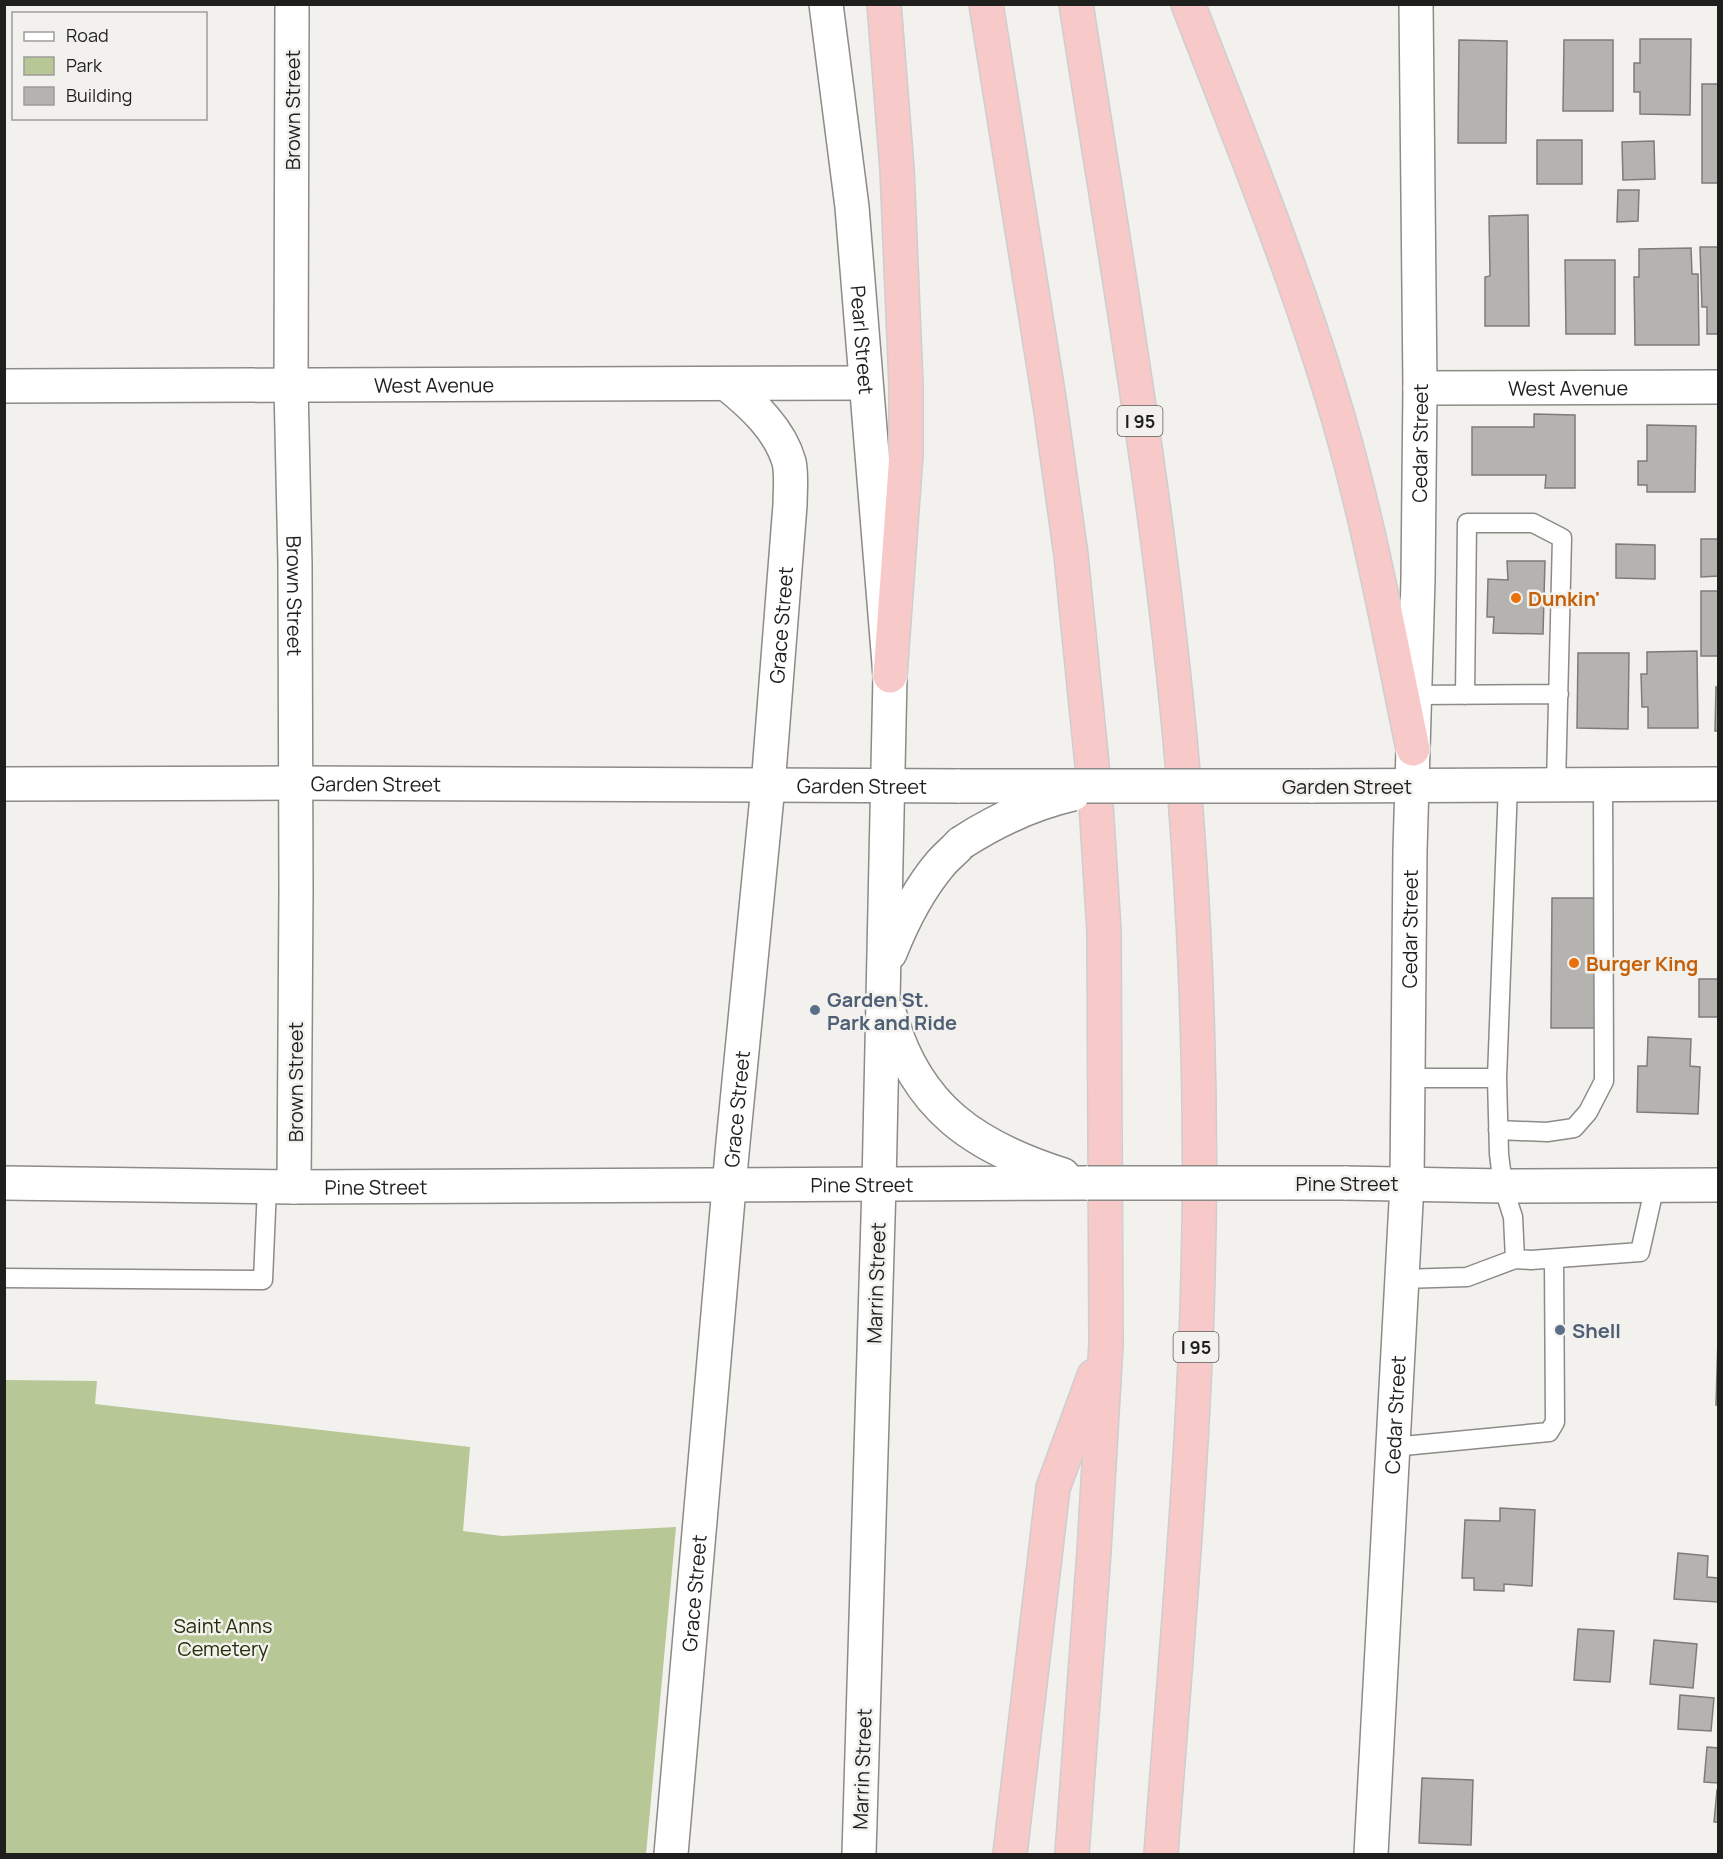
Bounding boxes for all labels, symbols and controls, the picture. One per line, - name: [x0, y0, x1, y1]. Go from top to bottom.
- legend: [12, 12, 207, 120]
- text: Road: [66, 23, 109, 47]
- street label: Brown Street: [279, 50, 306, 170]
- text: Park: [66, 53, 103, 77]
- text: Building: [66, 83, 132, 107]
- street label: Pearl Street: [845, 284, 881, 395]
- street label: West Avenue: [374, 371, 494, 398]
- street label: West Avenue: [1508, 374, 1628, 401]
- street label: Cedar Street: [1405, 383, 1434, 503]
- road number: I 95: [1118, 406, 1162, 436]
- street label: Brown Street: [281, 535, 309, 656]
- street label: Grace Street: [763, 565, 799, 684]
- place label: Dunkin': [1528, 585, 1600, 612]
- marker: Dunkin': [1509, 591, 1523, 605]
- street label: Garden Street: [311, 770, 441, 797]
- street label: Garden Street: [797, 772, 927, 799]
- street label: Garden Street: [1282, 773, 1412, 800]
- street label: Cedar Street: [1395, 869, 1423, 989]
- place label: Burger King: [1586, 950, 1698, 977]
- marker: Burger King: [1567, 956, 1581, 970]
- place label: Garden St. Park and Ride: [827, 986, 957, 1036]
- marker: Garden St. Park and Ride: [808, 1003, 822, 1017]
- street label: Brown Street: [282, 1022, 309, 1142]
- street label: Grace Street: [717, 1049, 755, 1168]
- street label: Pine Street: [810, 1170, 914, 1198]
- street label: Pine Street: [1296, 1170, 1399, 1197]
- street label: Pine Street: [324, 1173, 428, 1200]
- street label: Marrin Street: [860, 1222, 892, 1344]
- place label: Shell: [1572, 1317, 1621, 1344]
- marker: Shell: [1553, 1323, 1567, 1337]
- road number: I 95: [1174, 1332, 1218, 1362]
- street label: Cedar Street: [1378, 1354, 1411, 1475]
- street label: Grace Street: [675, 1533, 712, 1653]
- park label: Saint Anns Cemetery: [174, 1612, 272, 1662]
- street label: Marrin Street: [846, 1708, 878, 1830]

